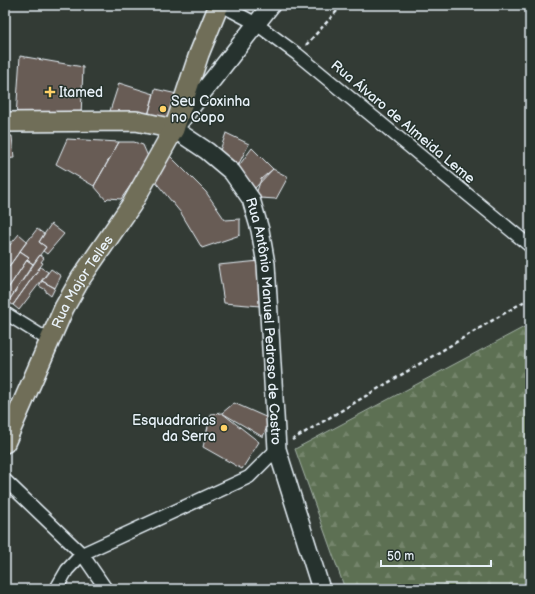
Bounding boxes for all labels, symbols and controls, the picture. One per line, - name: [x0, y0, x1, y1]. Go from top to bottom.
- street label: Rua Álvaro de Almeida Leme: [328, 56, 479, 187]
- place label: Itamed: [59, 84, 103, 101]
- marker: Itamed: [44, 86, 56, 98]
- place label: Seu Coxinha no Copo: [171, 93, 250, 126]
- marker: Seu Coxinha no Copo: [158, 104, 168, 114]
- street label: Rua Antônio Manuel Pedroso de Castro: [242, 195, 285, 445]
- street label: Rua Major Telles: [48, 232, 116, 331]
- place label: Esquadrarias da Serra: [132, 412, 216, 445]
- marker: Esquadrarias da Serra: [219, 423, 229, 433]
- scale bar: [381, 542, 491, 568]
- text: 50 m: [387, 549, 414, 564]

